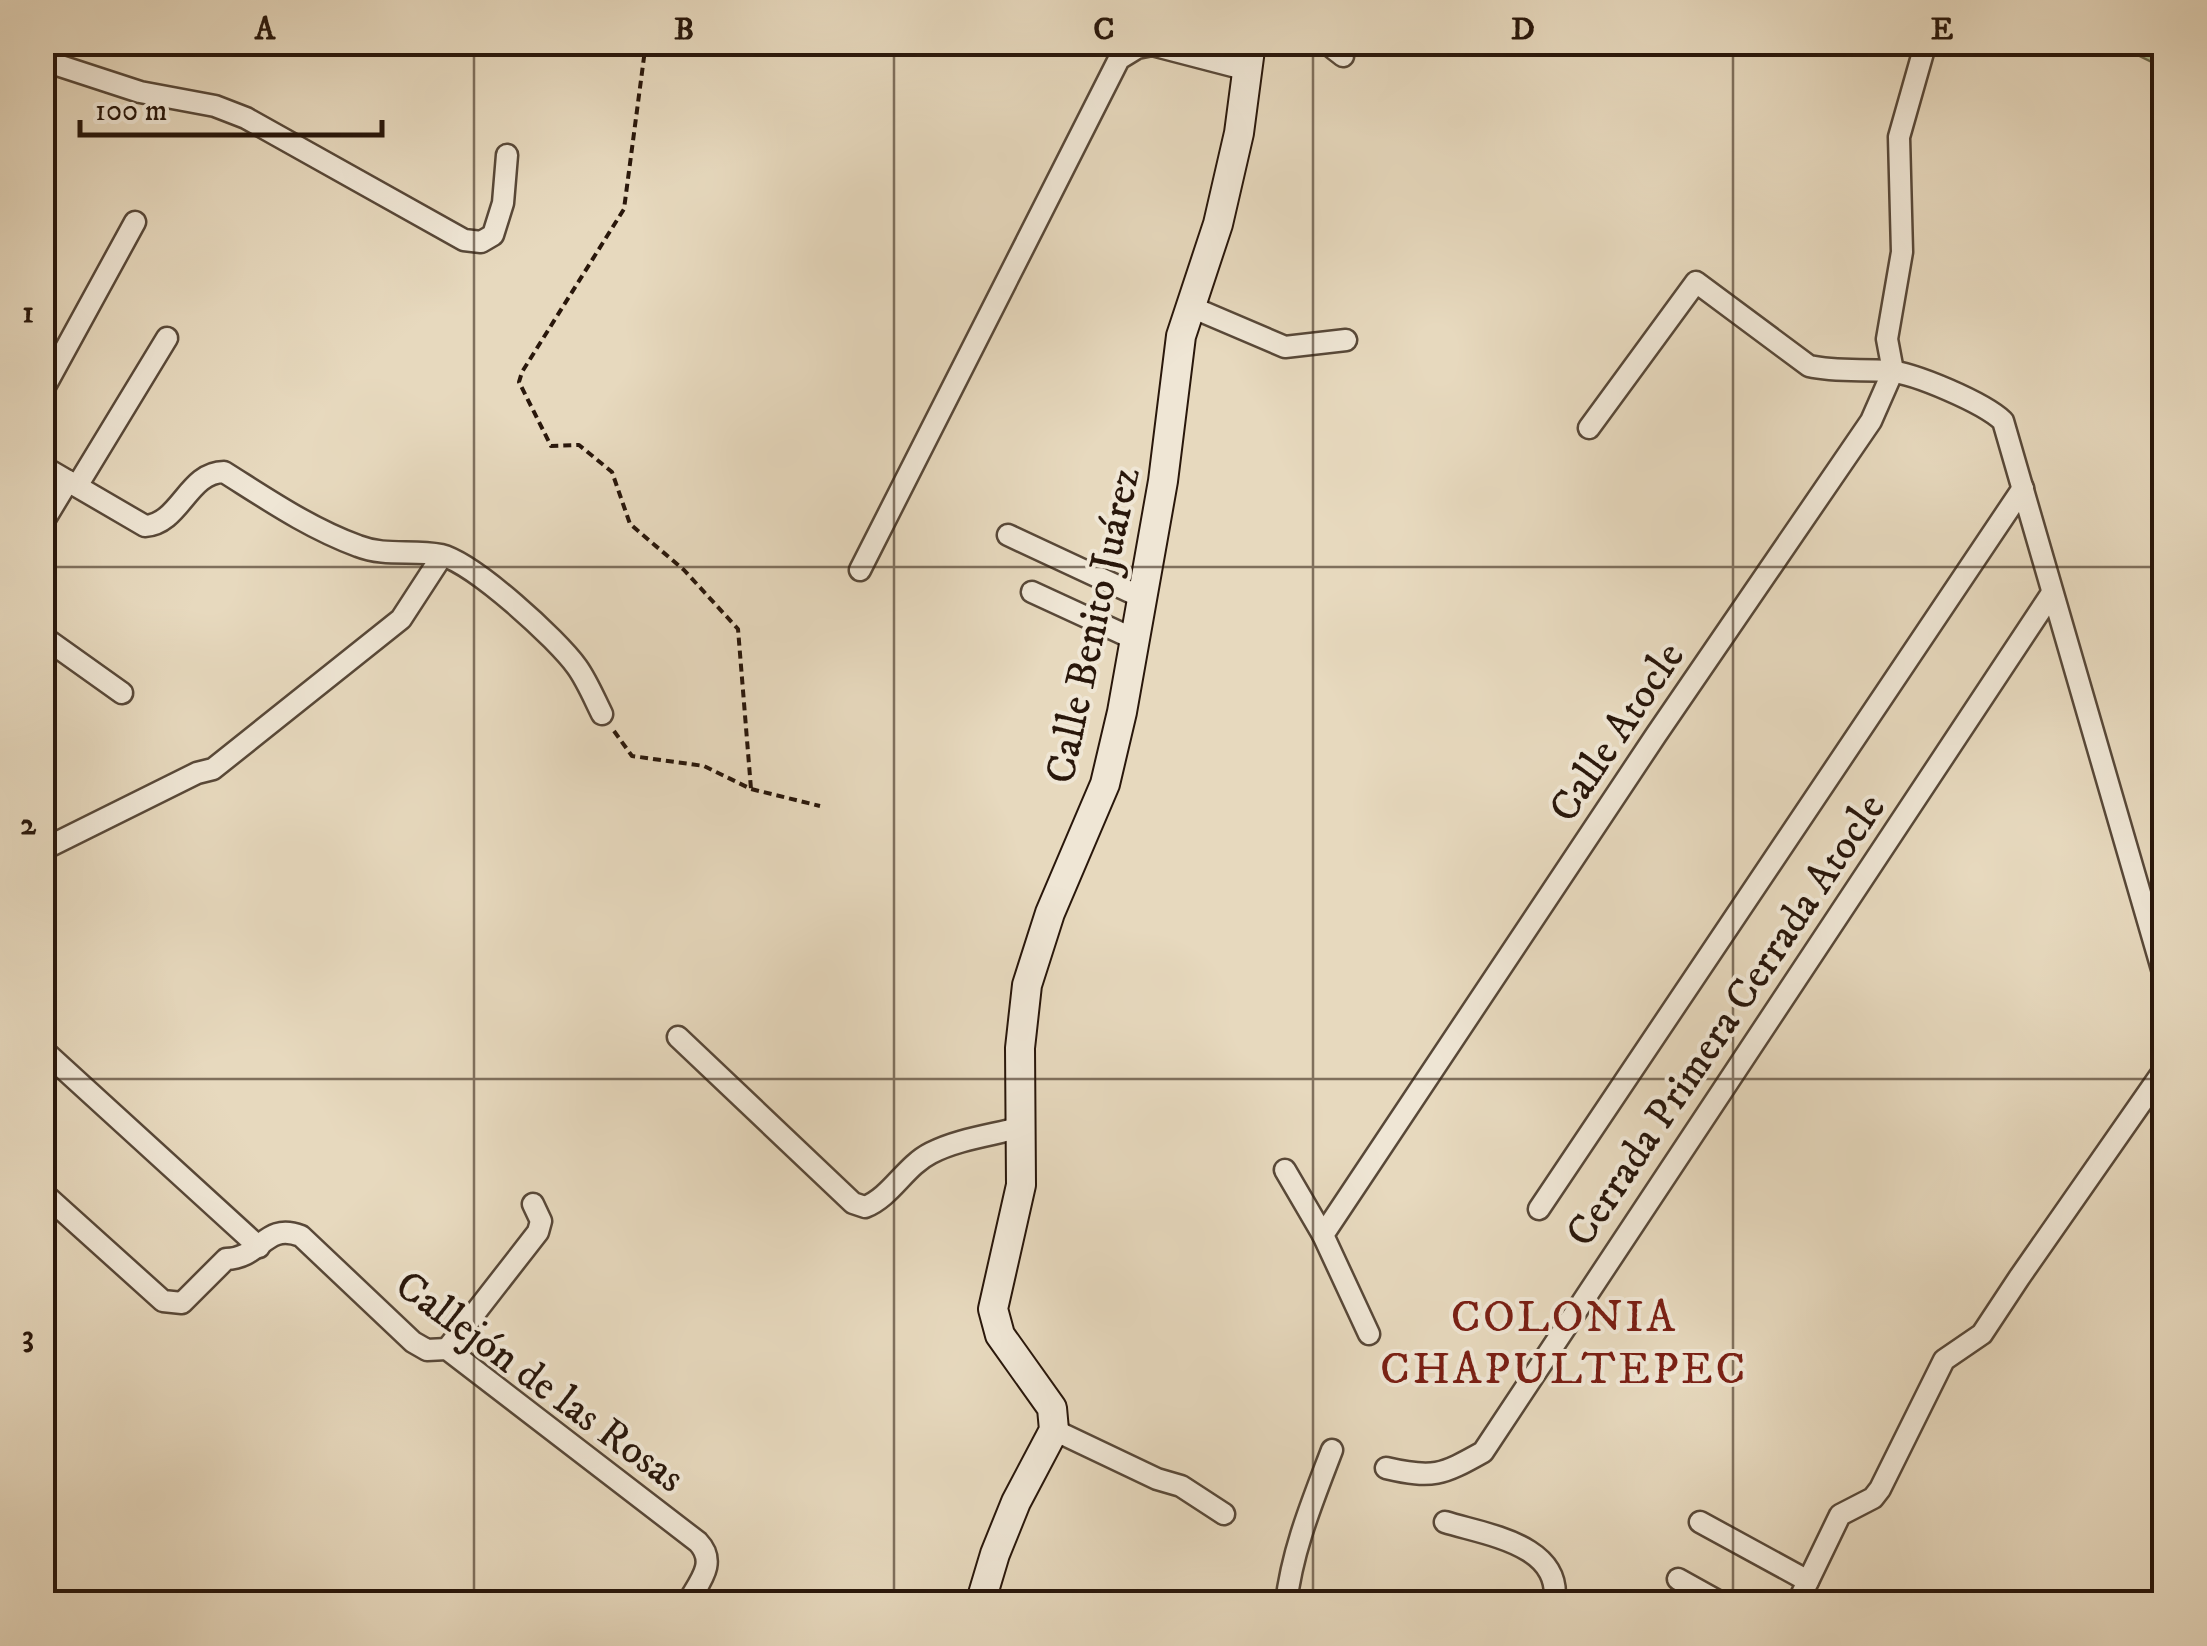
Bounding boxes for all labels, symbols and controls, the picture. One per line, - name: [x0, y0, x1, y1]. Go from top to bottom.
- text: A: [254, 10, 277, 50]
- text: B: [674, 10, 694, 50]
- text: C: [1093, 10, 1115, 50]
- text: D: [1511, 10, 1535, 50]
- text: E: [1931, 10, 1954, 50]
- scale bar: [80, 75, 382, 137]
- text: 100 m: [95, 93, 167, 130]
- text: 1: [22, 293, 34, 333]
- street label: Calle Benito Juárez: [1035, 463, 1153, 789]
- street label: Calle Atocle: [1538, 633, 1697, 833]
- street label: Cerrada Primera Cerrada Atocle: [1555, 784, 1898, 1257]
- text: 2: [20, 805, 36, 845]
- street label: Callejón de las Rosas: [385, 1260, 694, 1505]
- district label: COLONIA CHAPULTEPEC: [1380, 1290, 1748, 1398]
- text: 3: [22, 1317, 34, 1357]

